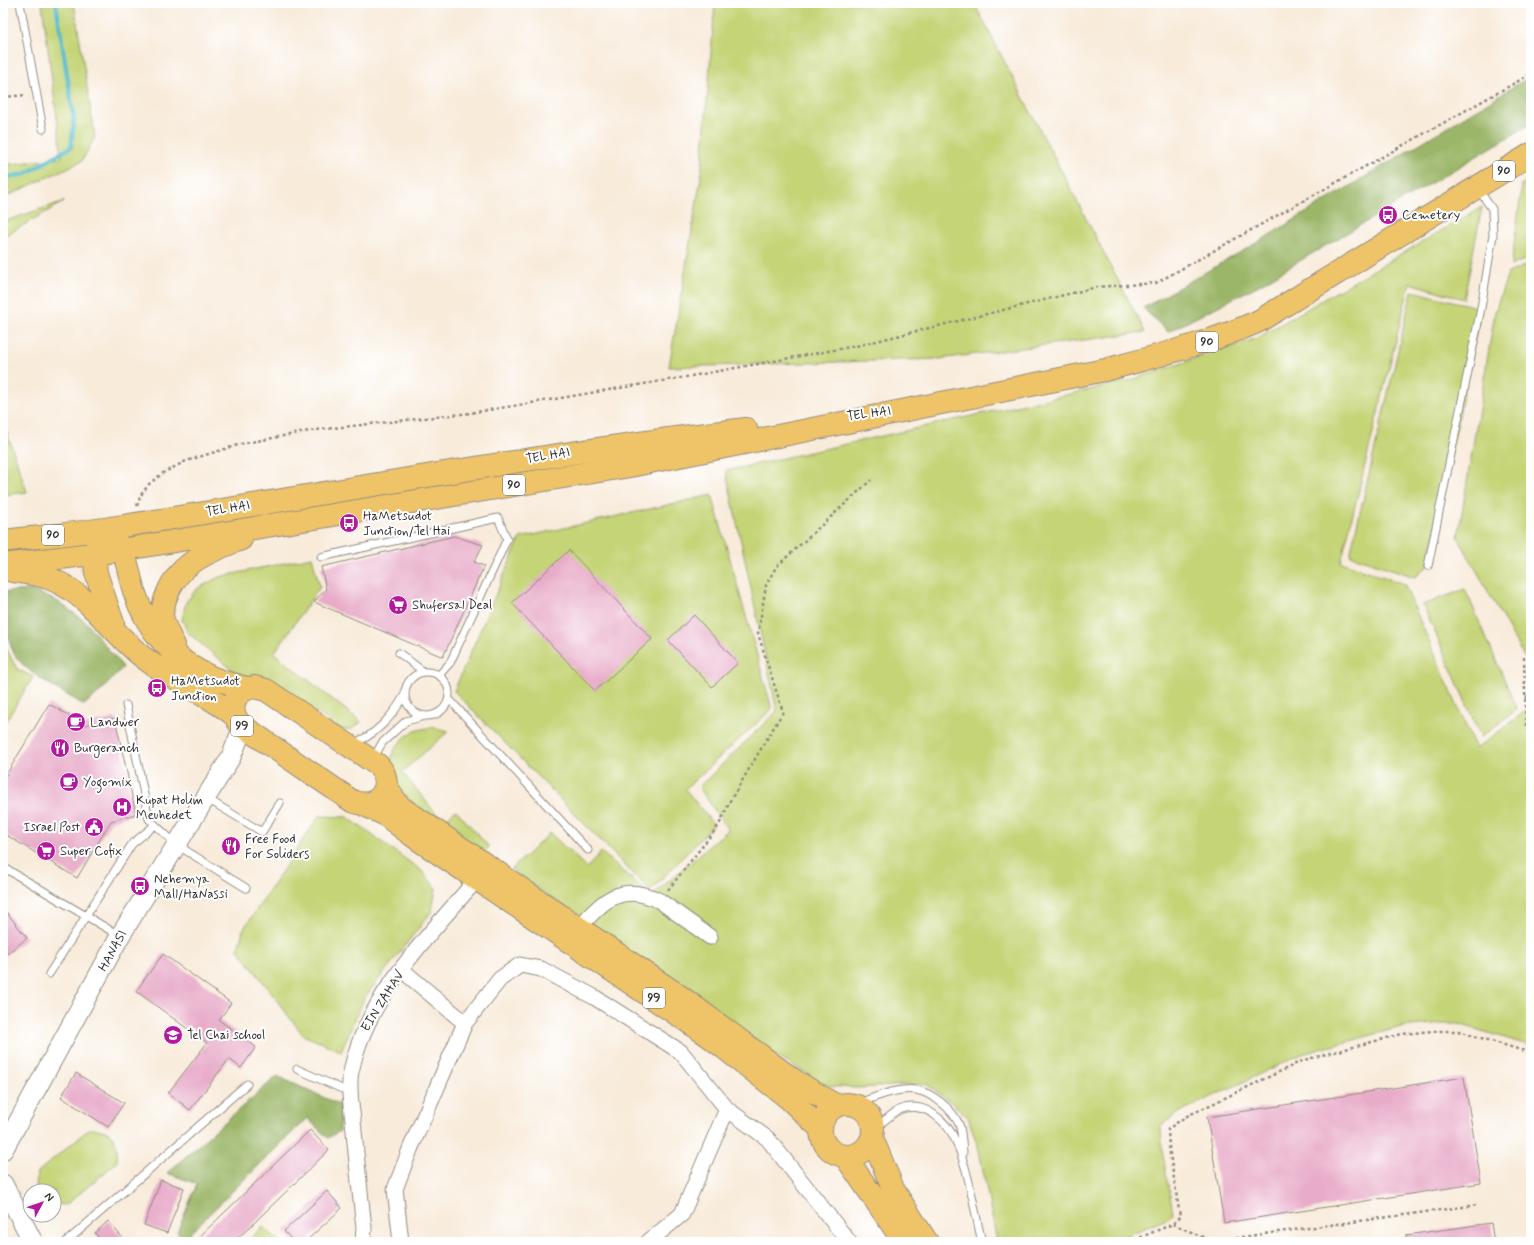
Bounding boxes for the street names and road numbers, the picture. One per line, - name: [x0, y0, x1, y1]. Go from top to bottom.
- road number: 90: [1493, 161, 1515, 181]
- road number: 90: [1196, 332, 1218, 352]
- street label: TEL HAI: [846, 403, 892, 425]
- street label: TEL HAI: [525, 444, 571, 468]
- road number: 90: [503, 475, 525, 495]
- street label: TEL HAI: [205, 497, 251, 521]
- road number: 90: [42, 525, 64, 545]
- road number: 99: [231, 716, 253, 736]
- street label: HANASI: [95, 927, 131, 975]
- street label: EIN ZAHAV: [357, 967, 409, 1035]
- road number: 99: [643, 988, 665, 1008]

